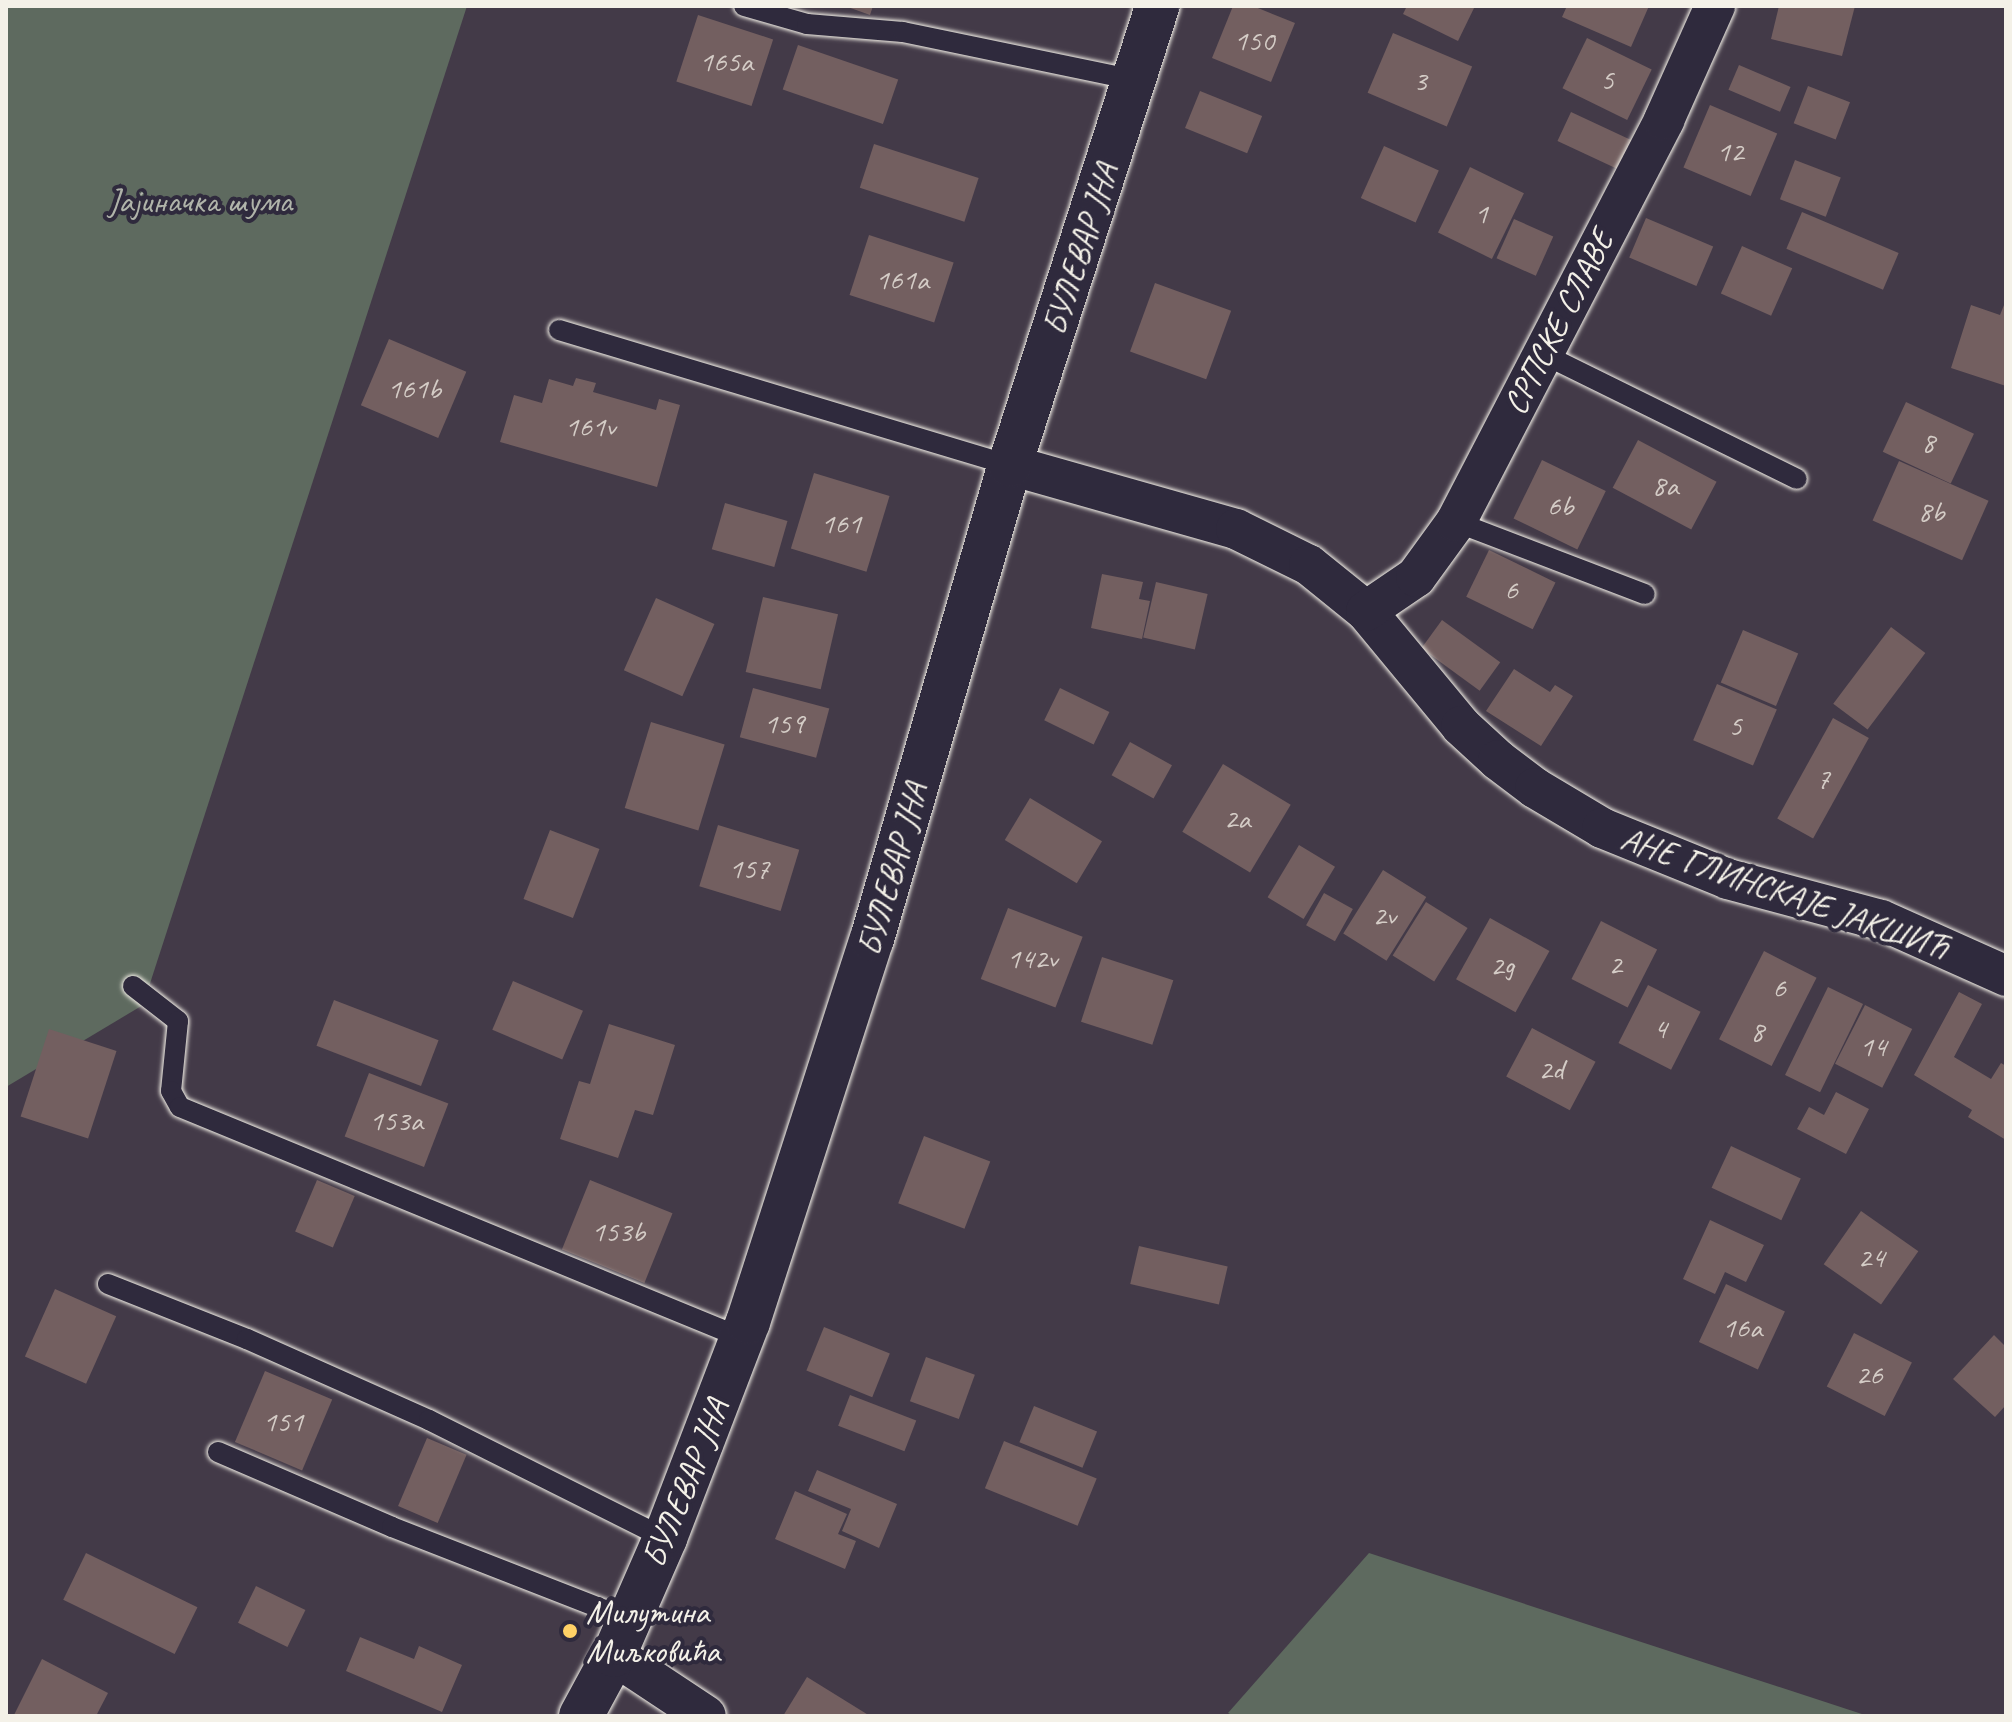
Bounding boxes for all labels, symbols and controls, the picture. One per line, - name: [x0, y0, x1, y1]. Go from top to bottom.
- house number: 150: [1234, 22, 1274, 58]
- house number: 165a: [699, 43, 753, 79]
- house number: 5: [1600, 61, 1614, 97]
- house number: 3: [1413, 62, 1427, 98]
- house number: 12: [1717, 133, 1743, 169]
- street label: БУЛЕВАР ЈНА: [1033, 158, 1127, 340]
- park label: Јајиначка шума: [108, 181, 292, 221]
- house number: 1: [1474, 195, 1488, 231]
- street label: СРПСКЕ СЛАВЕ: [1494, 223, 1622, 421]
- house number: 161a: [875, 261, 929, 297]
- house number: 161b: [387, 370, 441, 406]
- house number: 161v: [565, 408, 615, 444]
- house number: 8: [1921, 424, 1935, 460]
- house number: 8a: [1652, 467, 1678, 503]
- house number: 6b: [1547, 487, 1573, 523]
- house number: 8b: [1918, 493, 1944, 529]
- house number: 161: [821, 505, 861, 541]
- house number: 6: [1504, 571, 1518, 607]
- house number: 159: [764, 705, 804, 741]
- house number: 5: [1728, 707, 1742, 743]
- house number: 7: [1816, 760, 1830, 796]
- street label: БУЛЕВАР ЈНА: [848, 778, 936, 960]
- house number: 2a: [1224, 800, 1250, 836]
- street label: АНЕ ГЛИНСКАЈЕ ЈАКШИЋ: [1617, 818, 1953, 968]
- house number: 157: [729, 850, 769, 886]
- house number: 2v: [1372, 897, 1396, 933]
- house number: 142v: [1007, 940, 1057, 976]
- house number: 2: [1608, 946, 1622, 982]
- house number: 2g: [1490, 947, 1514, 983]
- house number: 6: [1772, 969, 1786, 1005]
- house number: 4: [1653, 1010, 1667, 1046]
- house number: 8: [1750, 1013, 1764, 1049]
- house number: 14: [1860, 1028, 1886, 1064]
- house number: 2d: [1538, 1051, 1564, 1087]
- house number: 153a: [369, 1102, 423, 1138]
- house number: 153b: [591, 1213, 645, 1249]
- house number: 24: [1858, 1239, 1884, 1275]
- house number: 16a: [1722, 1309, 1762, 1345]
- house number: 26: [1856, 1356, 1882, 1392]
- street label: БУЛЕВАР ЈНА: [633, 1393, 737, 1573]
- house number: 151: [263, 1403, 303, 1439]
- place label: Милутина Миљковића: [586, 1591, 720, 1670]
- marker: Милутина Миљковића: [561, 1622, 579, 1640]

